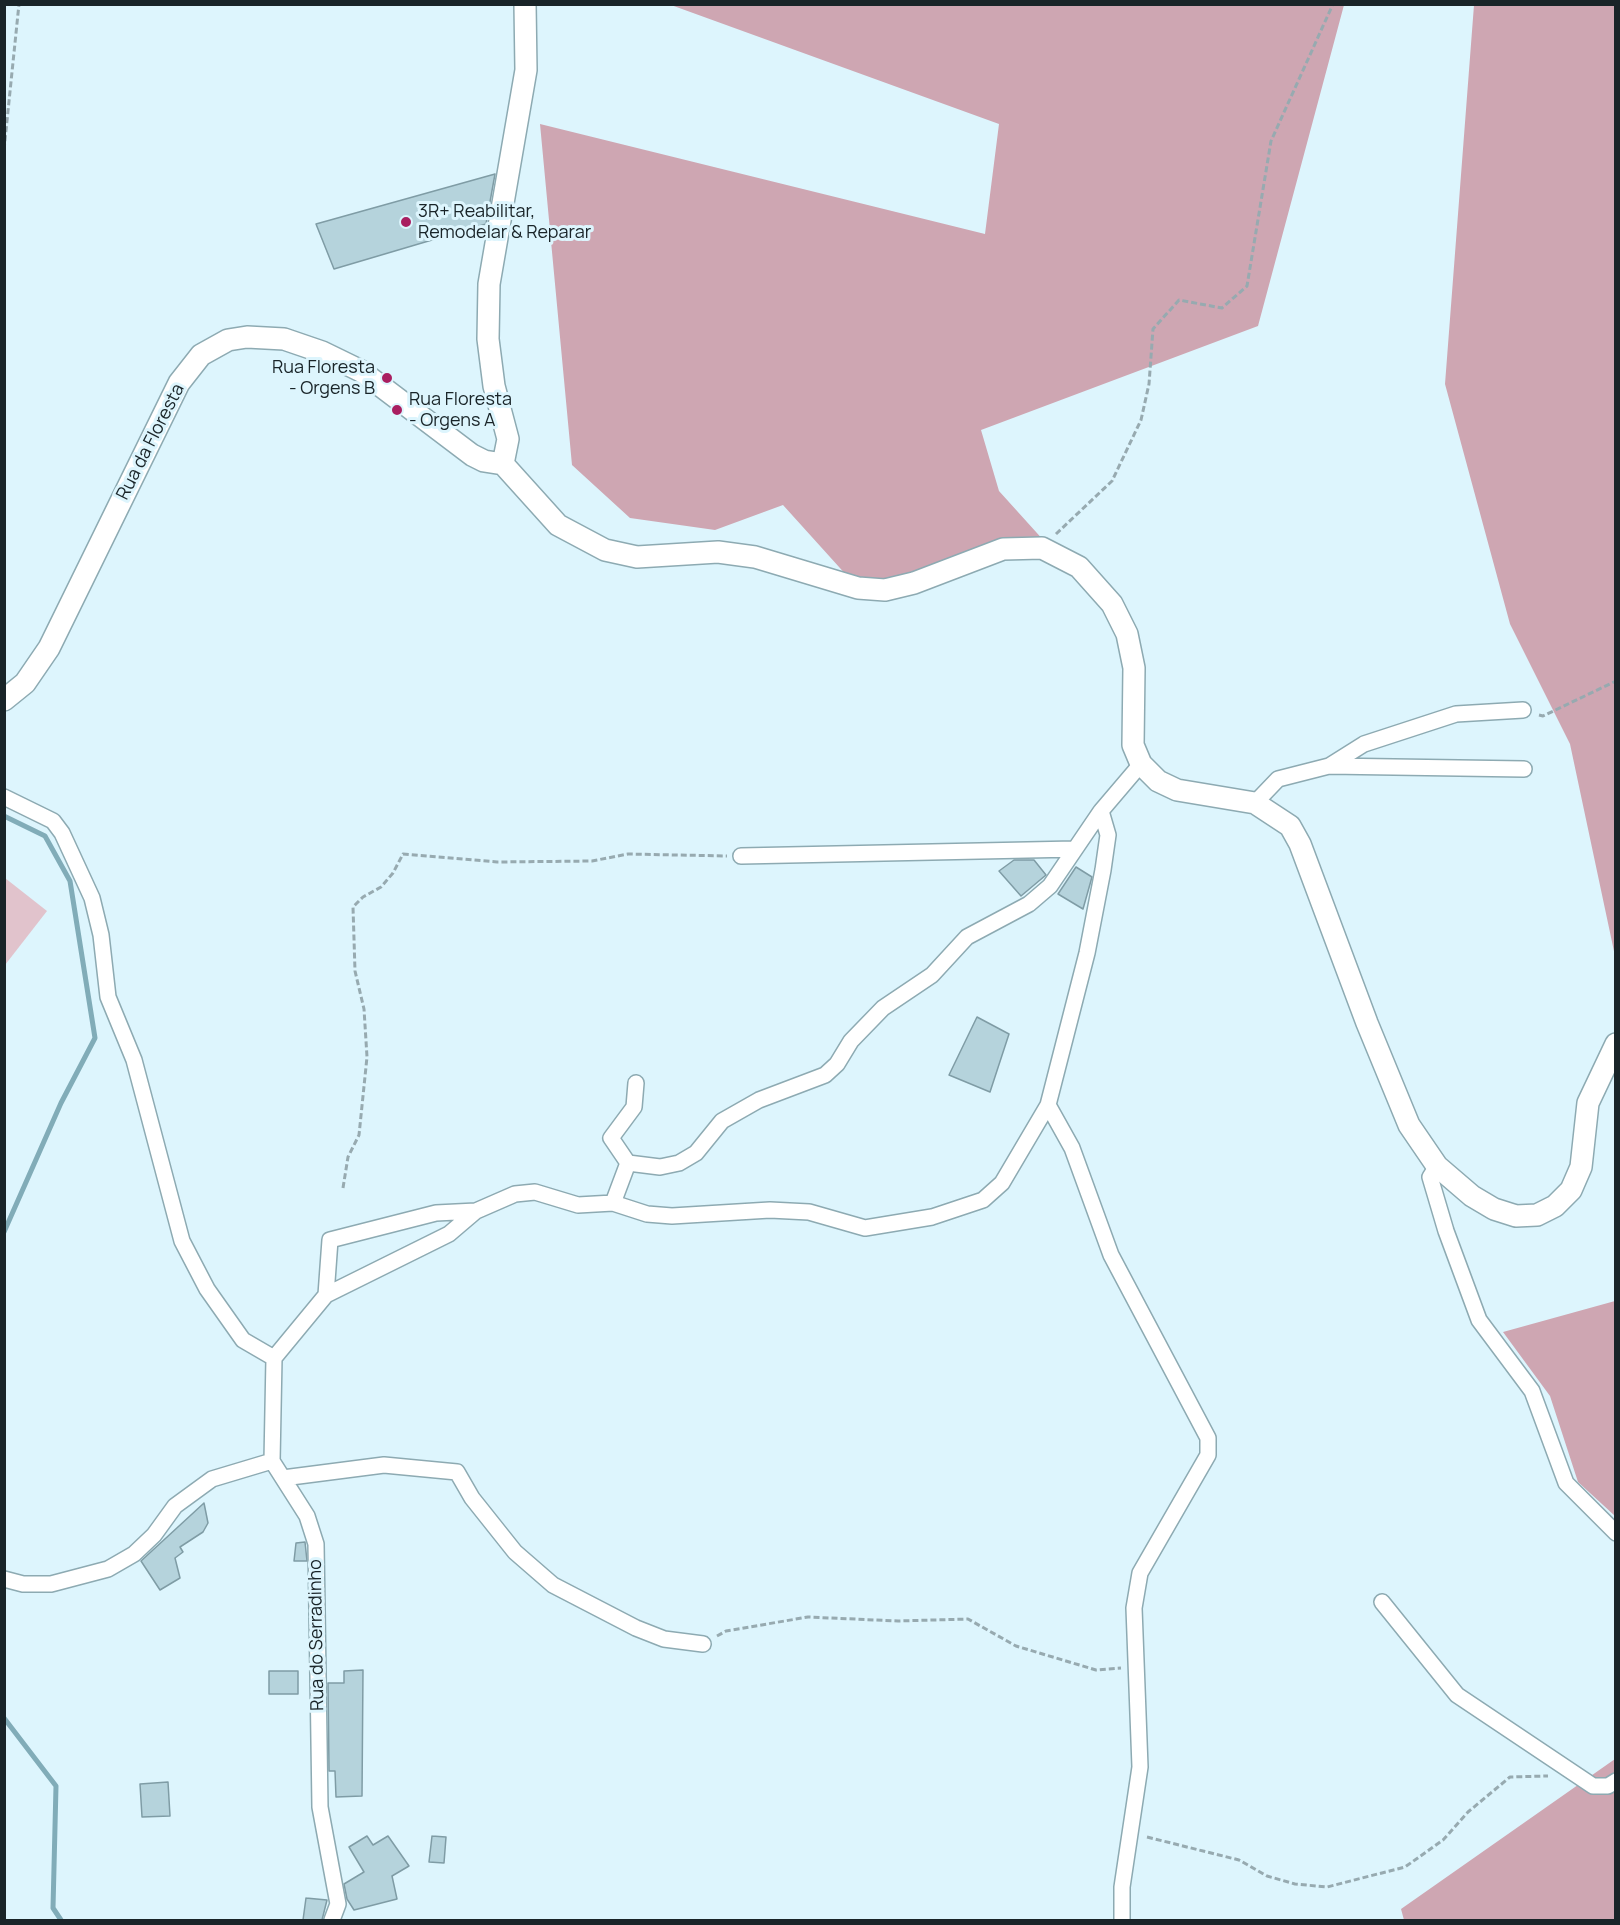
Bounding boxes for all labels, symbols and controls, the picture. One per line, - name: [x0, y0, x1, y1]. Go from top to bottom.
- place label: 3R+ Reabilitar, Remodelar & Reparar: [418, 201, 591, 244]
- marker: 3R+ Reabilitar, Remodelar & Reparar: [399, 215, 413, 229]
- place label: Rua Floresta - Orgens B: [272, 357, 375, 400]
- marker: Rua Floresta - Orgens B: [380, 371, 394, 385]
- street label: Rua da Floresta: [112, 380, 190, 504]
- place label: Rua Floresta - Orgens A: [409, 389, 512, 432]
- marker: Rua Floresta - Orgens A: [390, 403, 404, 417]
- street label: Rua do Serradinho: [305, 1559, 329, 1711]

